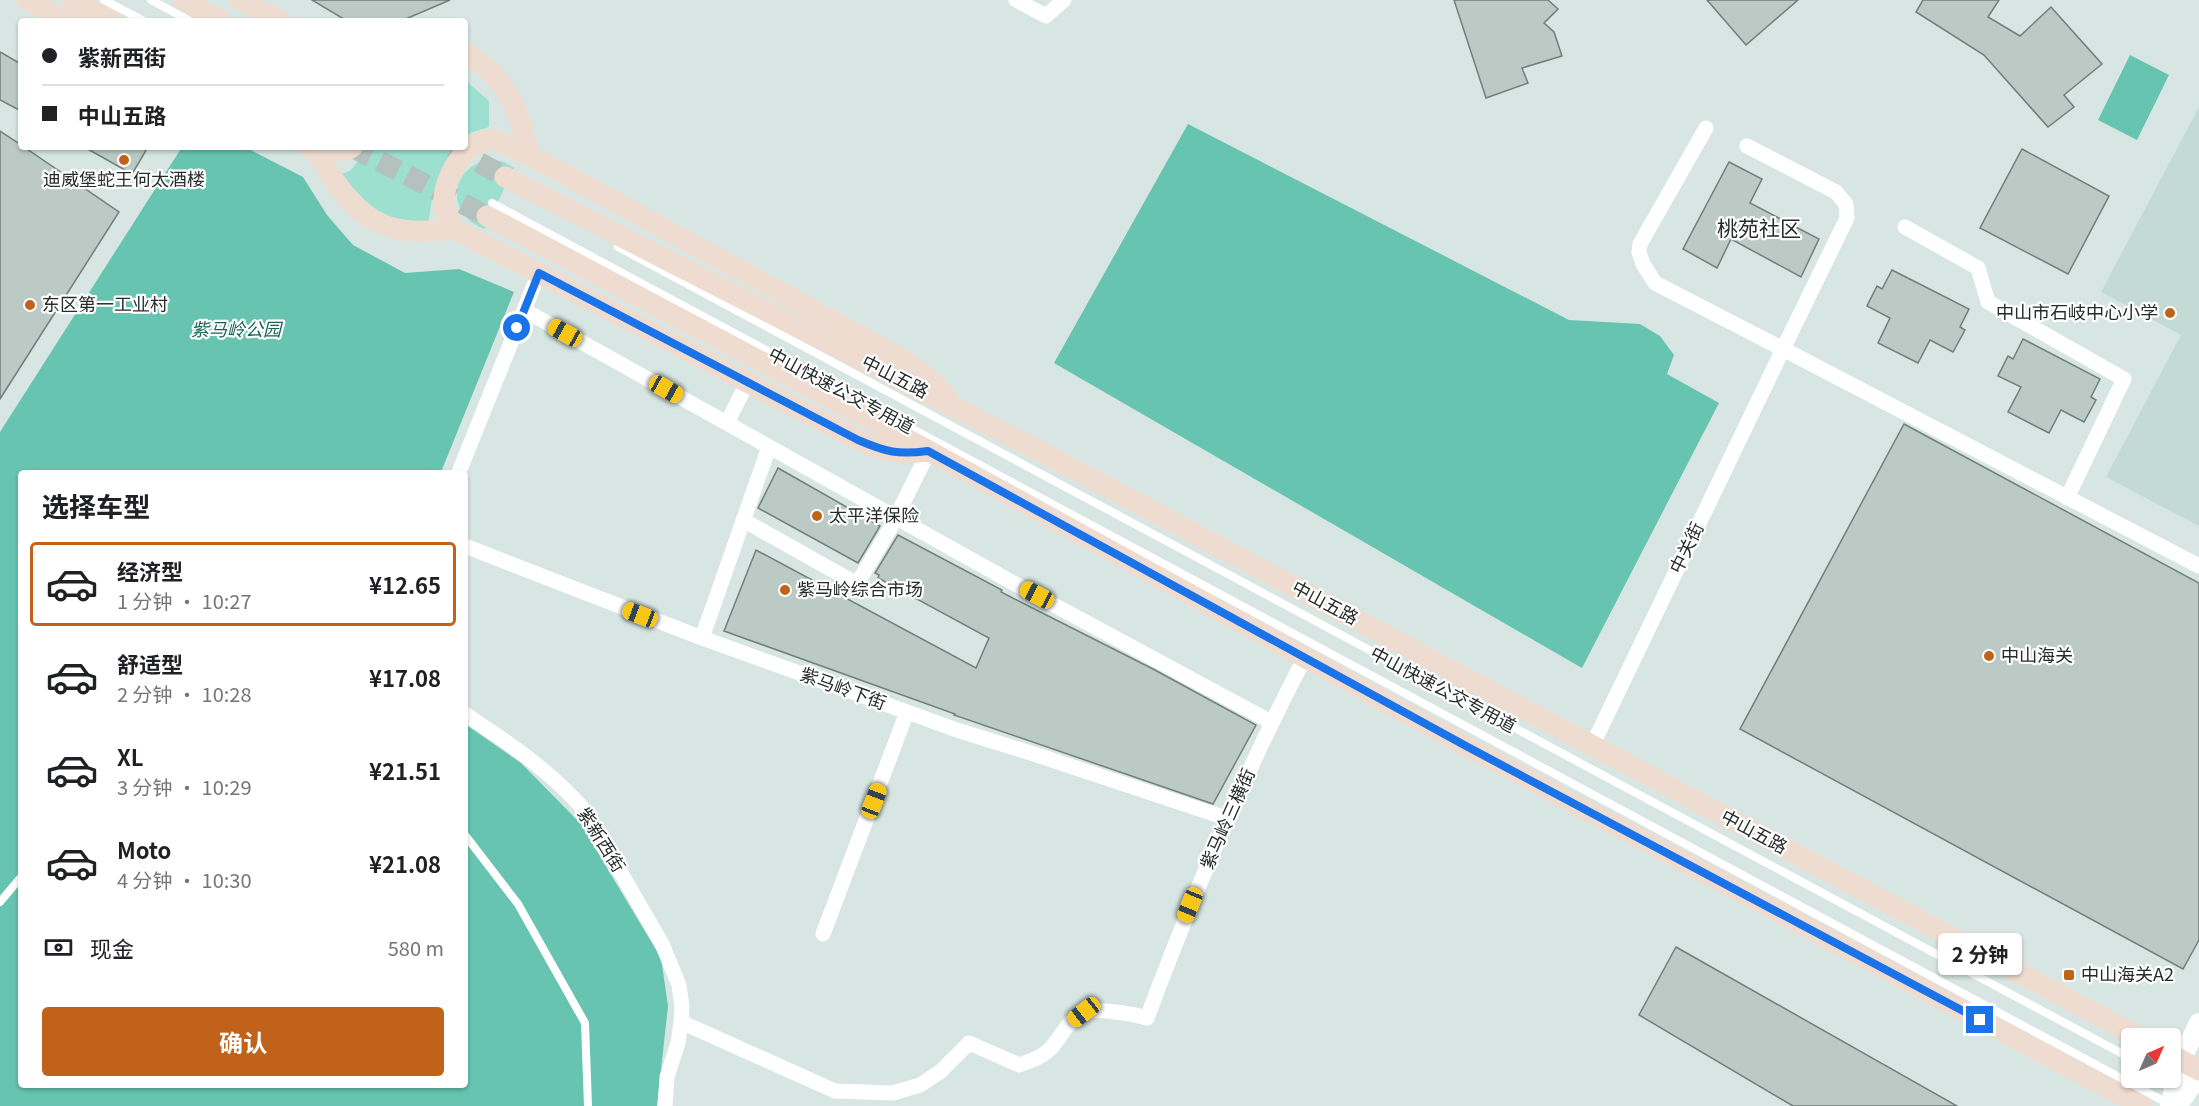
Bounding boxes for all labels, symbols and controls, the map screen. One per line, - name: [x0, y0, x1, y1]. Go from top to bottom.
- text: 紫新西街: [78, 40, 166, 72]
- text: 中山五路: [78, 98, 166, 130]
- marker: 迪威堡蛇王何太酒楼: [117, 153, 131, 167]
- place label: 迪威堡蛇王何太酒楼: [43, 165, 205, 191]
- district label: 桃苑社区: [1717, 212, 1801, 242]
- place label: 东区第一工业村: [42, 290, 168, 316]
- marker: 东区第一工业村: [23, 298, 37, 312]
- place label: 中山市石岐中心小学: [1996, 298, 2158, 324]
- marker: 中山市石岐中心小学: [2163, 306, 2177, 320]
- route start: [503, 314, 530, 341]
- park label: 紫马岭公园: [191, 315, 284, 341]
- car: [545, 316, 585, 350]
- street label: 中山快速公交专用道: [764, 340, 920, 439]
- street label: 中山五路: [858, 347, 934, 403]
- car: [646, 372, 686, 406]
- text: 选择车型: [42, 486, 150, 525]
- place label: 太平洋保险: [829, 501, 919, 527]
- marker: 太平洋保险: [810, 509, 824, 523]
- street label: 中关街: [1662, 517, 1709, 577]
- text: 经济型: [117, 554, 183, 586]
- icon: car: [45, 557, 99, 611]
- text: ¥12.65: [369, 568, 441, 600]
- street label: 中山五路: [1288, 573, 1364, 630]
- place label: 紫马岭综合市场: [797, 575, 923, 601]
- car: [1017, 579, 1057, 611]
- marker: 紫马岭综合市场: [778, 583, 792, 597]
- text: 1 分钟 · 10:27: [117, 586, 252, 615]
- car: [620, 600, 660, 630]
- street label: 中山快速公交专用道: [1366, 639, 1522, 738]
- place label: 中山海关: [2001, 641, 2073, 667]
- text: 舒适型: [117, 647, 183, 679]
- marker: 中山海关: [1982, 649, 1996, 663]
- icon: car: [45, 650, 99, 704]
- street label: 紫马岭下街: [797, 660, 890, 715]
- text: ¥17.08: [369, 661, 441, 693]
- text: 2 分钟 · 10:28: [117, 679, 252, 708]
- text: XL: [117, 740, 144, 772]
- icon: car: [45, 743, 99, 797]
- text: ¥21.51: [369, 754, 441, 786]
- street label: 紫马岭三横街: [1192, 764, 1260, 873]
- text: 3 分钟 · 10:29: [117, 772, 252, 801]
- car: [859, 781, 889, 821]
- street label: 紫新西街: [573, 802, 633, 876]
- street label: 中山五路: [1717, 802, 1793, 859]
- text: Moto: [117, 833, 171, 865]
- icon: car: [45, 836, 99, 890]
- text: ¥21.08: [369, 847, 441, 879]
- text: 4 分钟 · 10:30: [117, 865, 252, 894]
- car: [1175, 885, 1205, 925]
- icon: cash: [42, 931, 75, 964]
- text: 现金: [90, 931, 134, 963]
- text: 580 m: [388, 933, 444, 962]
- callout: 2 分钟: [1938, 933, 2022, 975]
- text: 2 分钟: [1952, 939, 2008, 968]
- place label: 中山海关A2: [2081, 960, 2174, 986]
- marker: 中山海关A2: [2062, 968, 2076, 982]
- car: [1064, 994, 1104, 1030]
- route end: [1966, 1006, 1993, 1033]
- button: 确认: [42, 1007, 444, 1076]
- north arrow: [2121, 1028, 2181, 1088]
- map controls: [2121, 1028, 2181, 1088]

